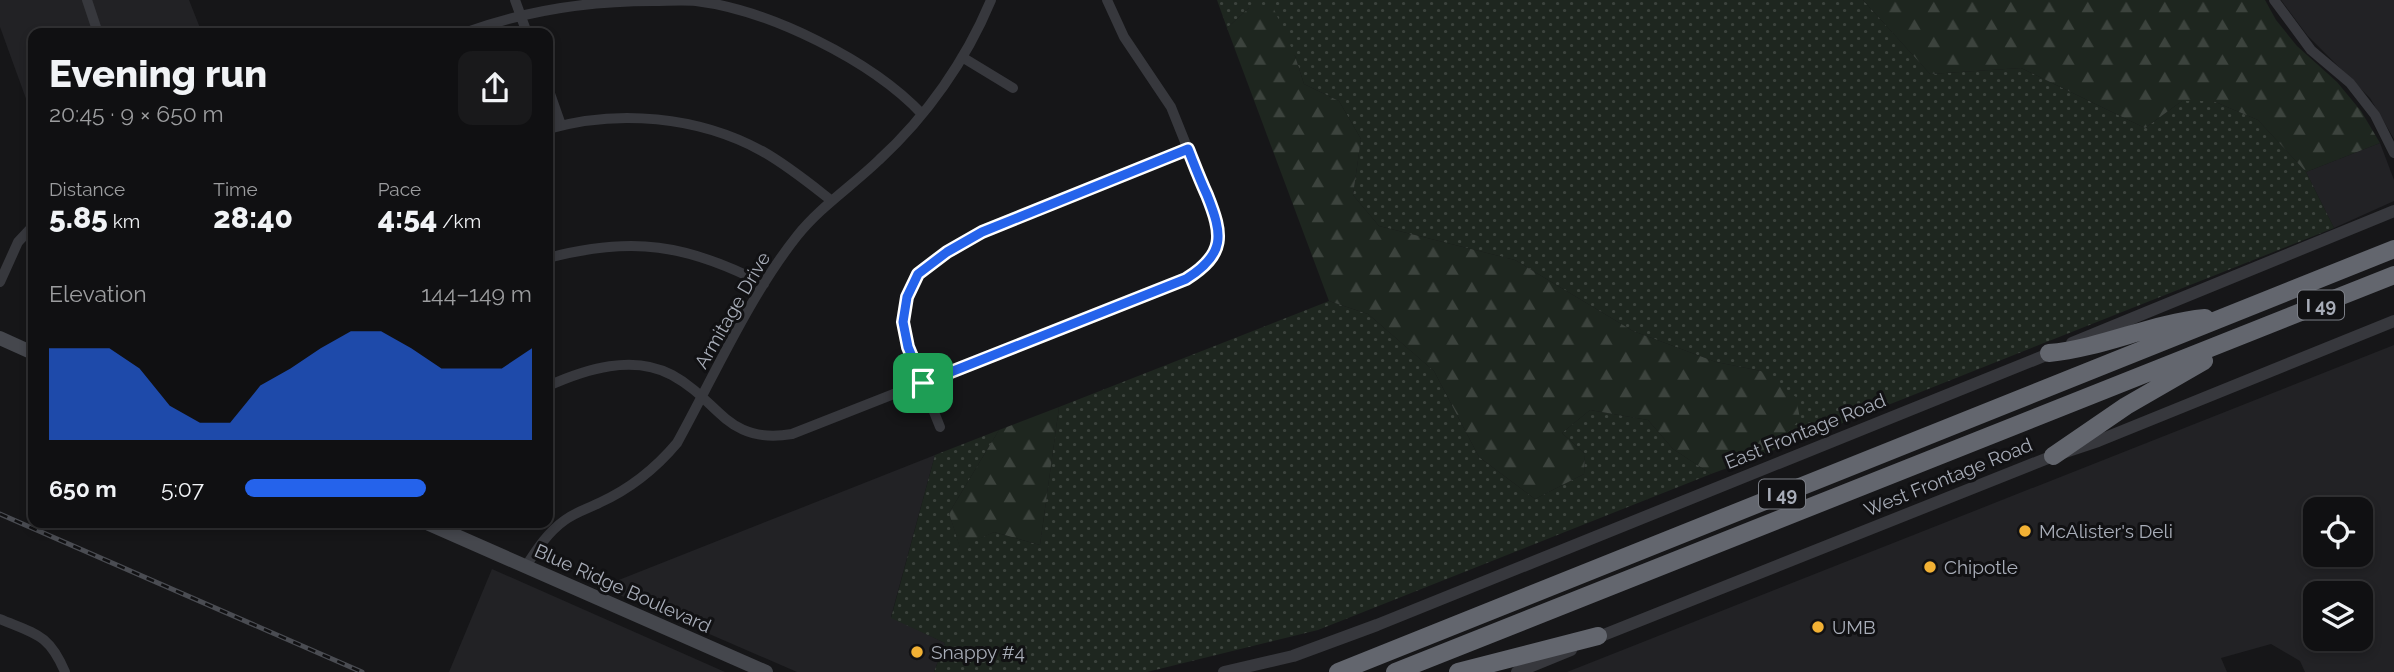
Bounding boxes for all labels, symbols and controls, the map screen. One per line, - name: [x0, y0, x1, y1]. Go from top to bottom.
- text: Evening run: [49, 51, 267, 96]
- button: share: [458, 51, 532, 125]
- text: 20:45 · 9 × 650 m: [49, 100, 224, 127]
- text: Distance: [49, 178, 125, 200]
- text: Time: [213, 178, 258, 200]
- text: Pace: [378, 178, 421, 200]
- text: 5.85: [49, 200, 108, 235]
- text: 28:40: [213, 200, 293, 235]
- text: 4:54: [378, 200, 437, 235]
- text: km: [108, 210, 140, 232]
- text: /km: [437, 210, 481, 232]
- street label: Armitage Drive: [690, 248, 774, 372]
- text: Elevation: [49, 280, 147, 307]
- text: 144–149 m: [421, 280, 532, 307]
- road number: I 49: [2298, 290, 2344, 320]
- pin: [893, 353, 953, 413]
- icon: arrive: [904, 364, 942, 402]
- street label: East Frontage Road: [1721, 389, 1889, 473]
- street label: West Frontage Road: [1861, 433, 2035, 521]
- text: 650 m: [49, 475, 117, 502]
- text: 5:07: [161, 475, 204, 502]
- road number: I 49: [1759, 480, 1805, 508]
- map controls: [2303, 497, 2373, 651]
- button: locate: [2303, 497, 2373, 567]
- place label: McAlister's Deli: [2039, 520, 2173, 542]
- marker: McAlister's Deli: [2017, 523, 2033, 539]
- street label: Blue Ridge Boulevard: [531, 539, 715, 637]
- place label: Chipotle: [1944, 556, 2018, 578]
- marker: Chipotle: [1922, 559, 1938, 575]
- button: layers: [2303, 581, 2373, 651]
- place label: UMB: [1832, 616, 1876, 638]
- marker: UMB: [1810, 619, 1826, 635]
- place label: Snappy #4: [931, 641, 1025, 663]
- marker: Snappy #4: [909, 644, 925, 660]

